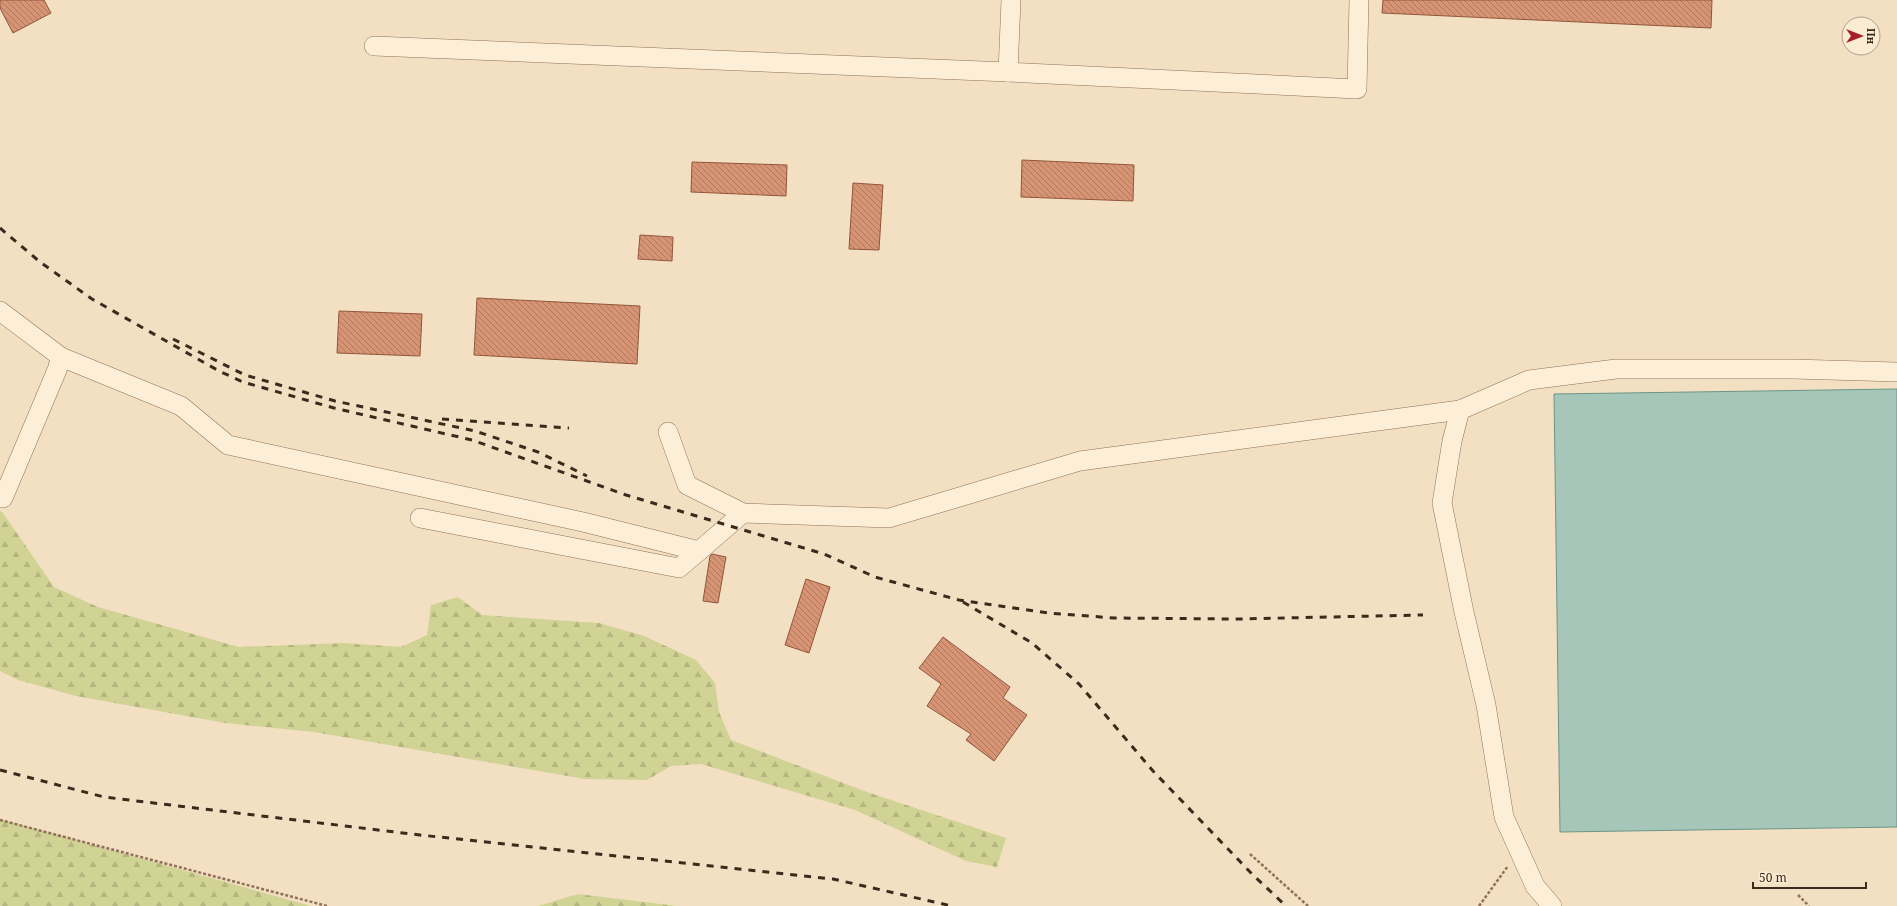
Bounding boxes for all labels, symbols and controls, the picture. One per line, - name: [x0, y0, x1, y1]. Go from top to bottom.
- north arrow: [1841, 16, 1881, 56]
- text: Пн: [1864, 28, 1879, 45]
- scale bar: [1753, 864, 1866, 890]
- text: 50 m: [1759, 869, 1787, 886]

